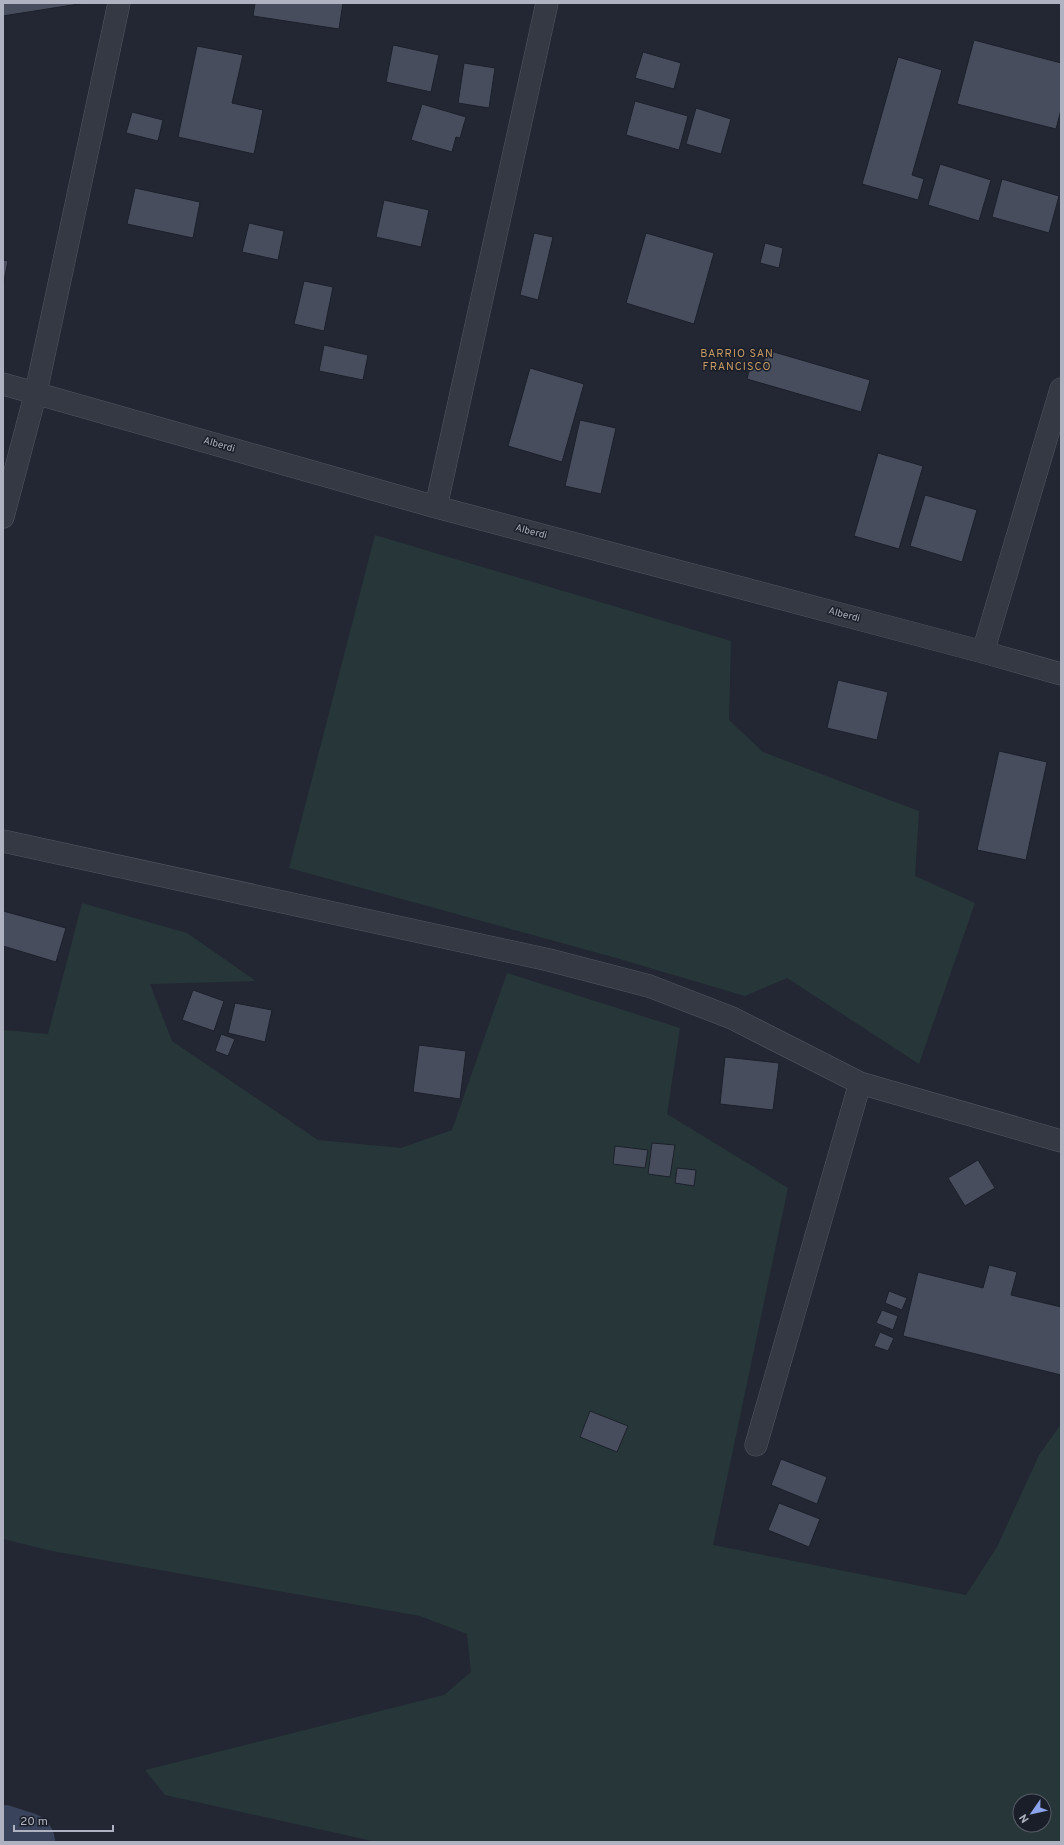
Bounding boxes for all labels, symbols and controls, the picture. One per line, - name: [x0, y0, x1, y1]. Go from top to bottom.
- district label: BARRIO SAN FRANCISCO: [700, 347, 774, 374]
- street label: Alberdi: [202, 434, 236, 456]
- street label: Alberdi: [514, 522, 548, 542]
- street label: Alberdi: [827, 605, 861, 625]
- north arrow: [1012, 1793, 1052, 1833]
- scale bar: [14, 1807, 113, 1833]
- text: N: [1017, 1811, 1033, 1825]
- text: 20 m: [20, 1814, 48, 1830]

